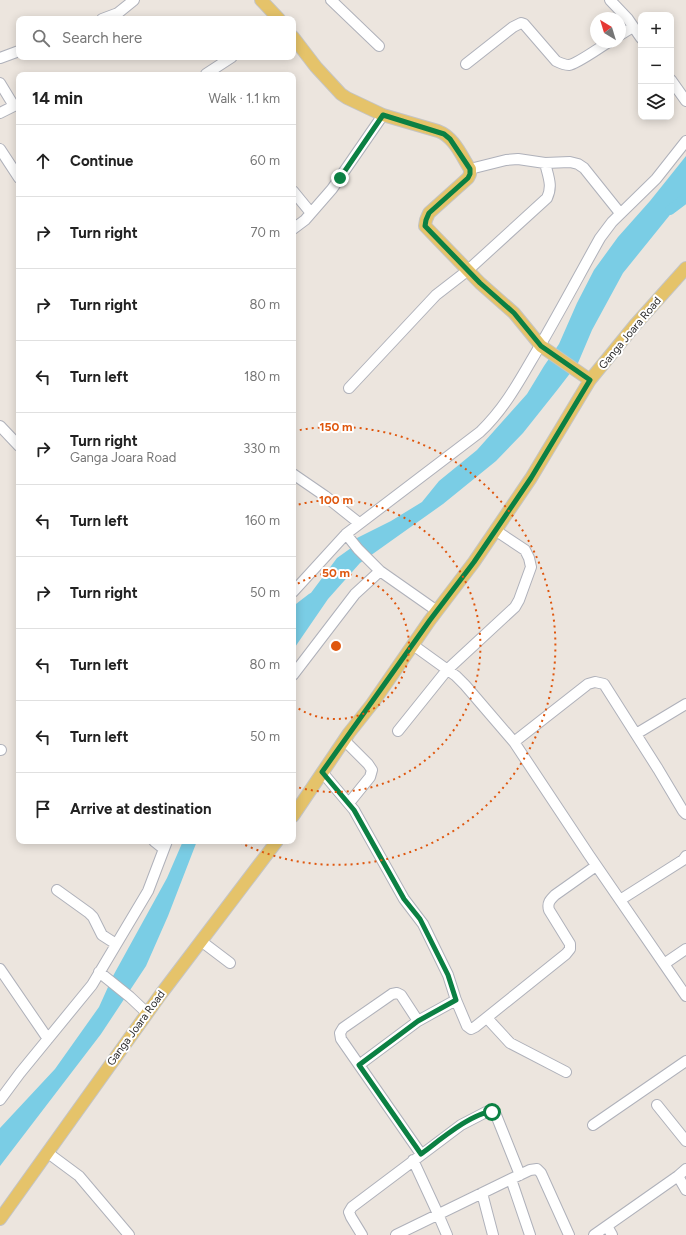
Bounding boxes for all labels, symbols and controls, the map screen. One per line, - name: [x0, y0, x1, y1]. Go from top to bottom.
- north arrow: [590, 12, 626, 48]
- map controls: [638, 12, 674, 120]
- button: +: [638, 12, 674, 48]
- search box: [16, 16, 296, 60]
- icon: search: [30, 27, 52, 49]
- text: Search here: [62, 29, 142, 47]
- button: −: [638, 48, 674, 84]
- button: layers: [638, 84, 674, 120]
- text: 14 min: [32, 88, 83, 108]
- text: Walk · 1.1 km: [209, 91, 280, 106]
- icon: ahead: [32, 150, 54, 172]
- text: Continue: [70, 152, 133, 170]
- text: 60 m: [250, 153, 280, 168]
- route end: [331, 169, 349, 187]
- icon: right: [32, 222, 54, 244]
- text: Turn right: [70, 224, 138, 242]
- text: 70 m: [250, 225, 280, 240]
- icon: right: [32, 294, 54, 316]
- street label: Ganga Joara Road: [596, 294, 664, 372]
- text: Turn right: [70, 296, 138, 314]
- text: 80 m: [249, 297, 280, 312]
- icon: left: [32, 366, 54, 388]
- text: Turn left: [70, 368, 128, 386]
- text: 180 m: [244, 369, 280, 384]
- text: 150 m: [319, 420, 353, 434]
- text: Turn right: [70, 432, 138, 450]
- icon: right: [32, 438, 54, 460]
- text: 330 m: [243, 441, 280, 456]
- text: Ganga Joara Road: [70, 450, 176, 465]
- text: 100 m: [319, 493, 353, 507]
- icon: left: [32, 510, 54, 532]
- text: Turn left: [70, 512, 128, 530]
- text: 160 m: [245, 513, 280, 528]
- text: 50 m: [322, 566, 350, 580]
- icon: right: [32, 582, 54, 604]
- text: Turn right: [70, 584, 138, 602]
- text: 50 m: [250, 585, 280, 600]
- centre of rings: [329, 639, 343, 653]
- icon: left: [32, 654, 54, 676]
- text: Turn left: [70, 656, 128, 674]
- text: 80 m: [249, 657, 280, 672]
- icon: left: [32, 726, 54, 748]
- text: Turn left: [70, 728, 128, 746]
- text: 50 m: [250, 729, 280, 744]
- icon: arrive: [32, 798, 54, 820]
- text: Arrive at destination: [70, 800, 211, 818]
- street label: Ganga Joara Road: [104, 988, 168, 1068]
- route start: [483, 1103, 501, 1121]

